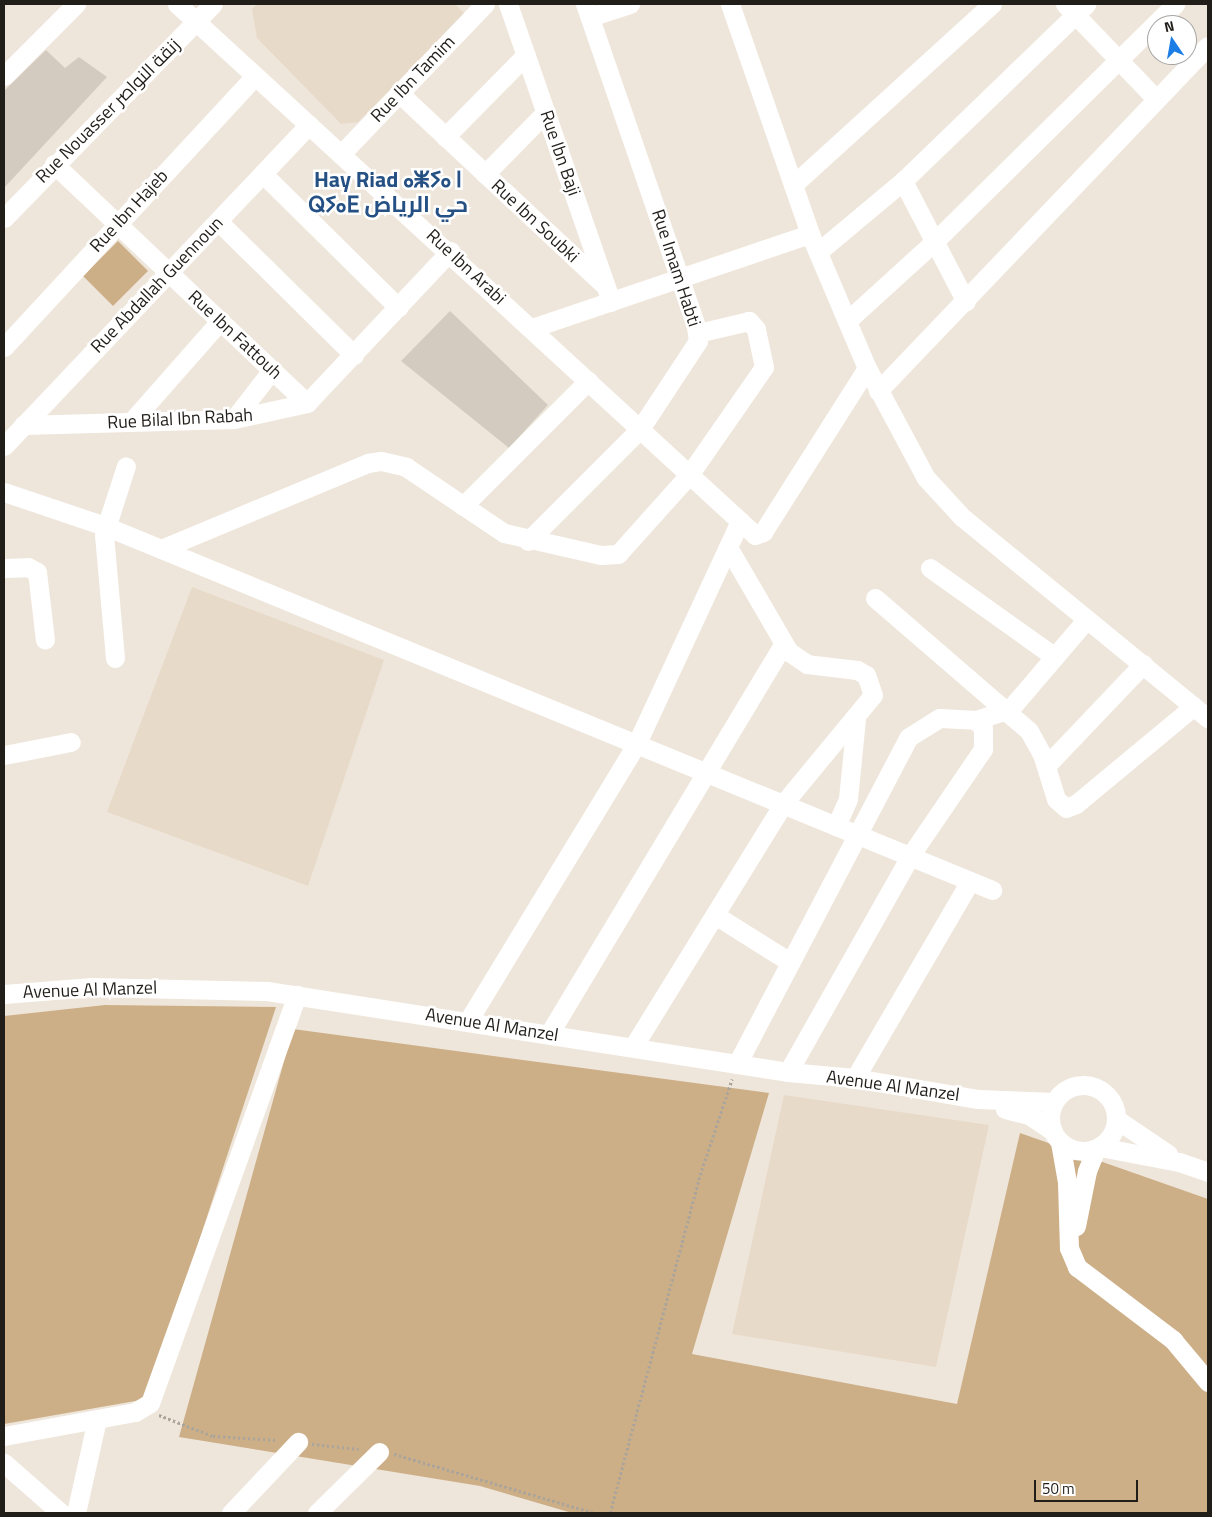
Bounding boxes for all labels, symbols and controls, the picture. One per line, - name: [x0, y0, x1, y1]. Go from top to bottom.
- north arrow: [1147, 15, 1197, 65]
- text: N: [1162, 15, 1176, 37]
- street label: Rue Ibn Tamim: [366, 31, 460, 127]
- street label: Rue Nouasser زنقة النواصر: [31, 34, 185, 188]
- street label: Rue Ibn Baji: [535, 107, 585, 199]
- street label: Rue Ibn Hajeb: [85, 165, 173, 257]
- district label: Hay Riad ⴰⵥⵢⴰ ⵏ ⵕⵢⴰⴹ حي الرياض: [308, 166, 468, 218]
- street label: Rue Ibn Soubki: [487, 175, 583, 267]
- street label: Rue Imam Habti: [647, 207, 705, 329]
- street label: Rue Abdallah Guennoun: [86, 212, 228, 358]
- street label: Rue Ibn Arabi: [422, 225, 510, 309]
- street label: Rue Ibn Fattouh: [184, 286, 286, 384]
- street label: Rue Bilal Ibn Rabah: [107, 404, 253, 434]
- street label: Avenue Al Manzel: [23, 977, 157, 1003]
- street label: Avenue Al Manzel: [424, 1004, 560, 1046]
- street label: Avenue Al Manzel: [825, 1066, 961, 1106]
- scale bar: [1037, 1470, 1141, 1502]
- text: 50 m: [1042, 1477, 1075, 1500]

